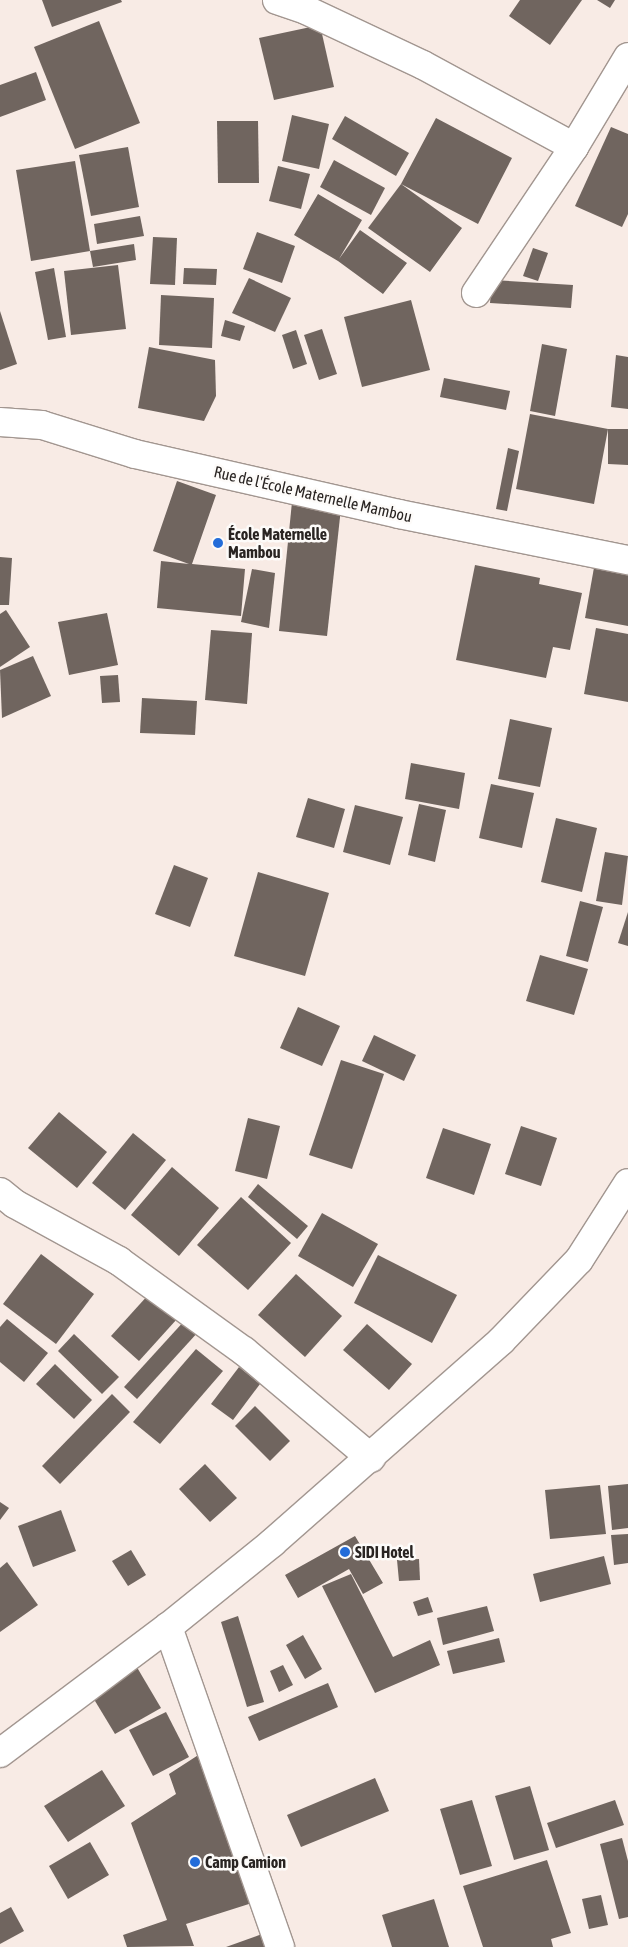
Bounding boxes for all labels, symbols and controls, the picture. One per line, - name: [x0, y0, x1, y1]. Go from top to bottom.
- street label: Rue de l'École Maternelle Mambou: [212, 462, 414, 526]
- place label: École Maternelle Mambou: [228, 524, 327, 562]
- marker: École Maternelle Mambou: [212, 537, 224, 549]
- place label: SIDI Hotel: [355, 1542, 414, 1562]
- marker: SIDI Hotel: [339, 1546, 351, 1558]
- place label: Camp Camion: [205, 1852, 286, 1872]
- marker: Camp Camion: [189, 1856, 201, 1868]

